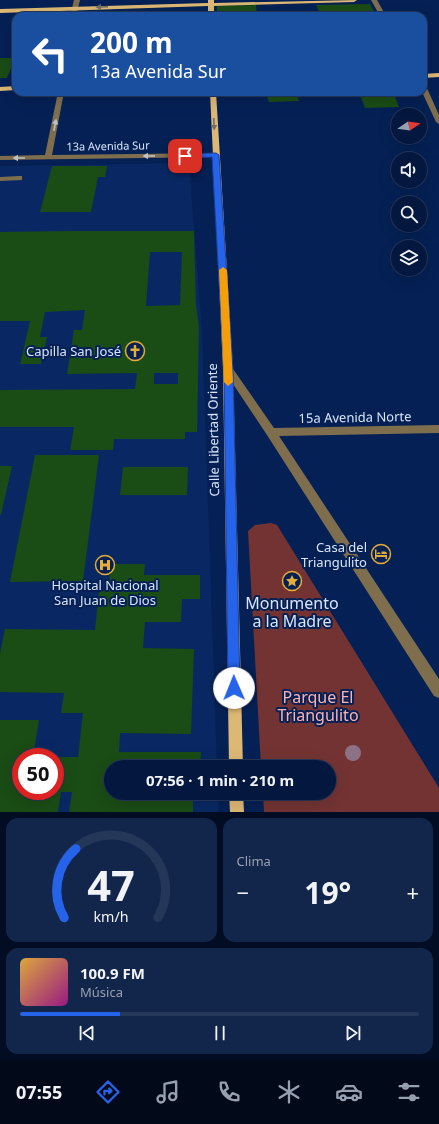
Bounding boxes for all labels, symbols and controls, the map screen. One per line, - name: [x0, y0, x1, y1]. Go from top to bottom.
- one-way arrow: [96, 4, 108, 11]
- text: 200 m: [90, 23, 173, 61]
- icon: left: [24, 28, 76, 80]
- text: 13a Avenida Sur: [90, 59, 226, 83]
- north arrow: [391, 108, 427, 144]
- map controls: [391, 108, 427, 276]
- one-way arrow: [211, 118, 218, 130]
- one-way arrow: [52, 119, 58, 131]
- street label: 13a Avenida Sur: [66, 137, 150, 154]
- pin: [168, 139, 202, 173]
- icon: arrive: [174, 145, 196, 167]
- button: sound: [391, 152, 427, 188]
- one-way arrow: [142, 153, 155, 159]
- one-way arrow: [12, 155, 25, 161]
- button: search: [391, 196, 427, 232]
- button: layers: [391, 240, 427, 276]
- church icon: Capilla San José: [124, 340, 146, 362]
- place label: Capilla San José: [26, 342, 121, 360]
- street label: Calle Libertad Oriente: [203, 363, 223, 497]
- street label: 15a Avenida Norte: [298, 407, 412, 427]
- place label: Casa del Triangulito: [301, 538, 367, 571]
- hotel icon: Casa del Triangulito: [370, 543, 392, 565]
- hospital icon: Hospital Nacional San Juan de Dios: [94, 554, 116, 576]
- place icon: Monumento a la Madre: [281, 570, 303, 592]
- place label: Hospital Nacional San Juan de Dios: [51, 576, 159, 609]
- place label: Monumento a la Madre: [245, 592, 339, 632]
- position arrow: [213, 667, 255, 709]
- park label: Parque El Triangulito: [277, 686, 359, 726]
- speed limit sign: 50: [12, 748, 64, 800]
- text: 07:56 · 1 min · 210 m: [146, 770, 294, 790]
- text: Clima: [237, 852, 271, 870]
- text: 47: [87, 857, 135, 913]
- text: 19°: [304, 872, 351, 913]
- text: −: [237, 877, 249, 907]
- text: +: [406, 877, 419, 907]
- text: km/h: [94, 907, 129, 926]
- text: 100.9 FM: [80, 963, 145, 983]
- text: Música: [80, 983, 123, 1001]
- icon: previous: [76, 1022, 98, 1044]
- icon: pause: [209, 1022, 231, 1044]
- icon: next: [342, 1022, 364, 1044]
- icon: directions: [94, 1078, 122, 1106]
- icon: music: [154, 1078, 182, 1106]
- icon: phone: [215, 1078, 243, 1106]
- icon: climate: [275, 1078, 303, 1106]
- icon: car: [335, 1078, 363, 1106]
- icon: filters: [395, 1078, 423, 1106]
- text: 07:55: [16, 1080, 62, 1104]

